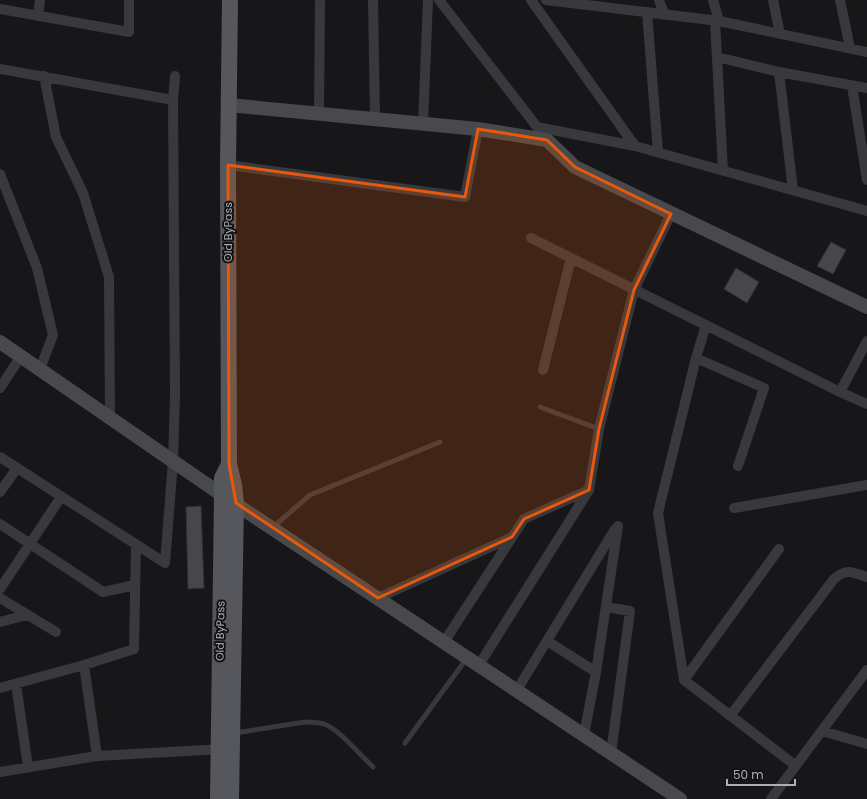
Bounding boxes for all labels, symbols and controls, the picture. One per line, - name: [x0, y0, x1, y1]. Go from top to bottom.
- street label: Old ByPass: [220, 202, 236, 262]
- street label: Old ByPass: [211, 601, 229, 661]
- scale bar: [727, 761, 795, 787]
- text: 50 m: [733, 766, 764, 783]

